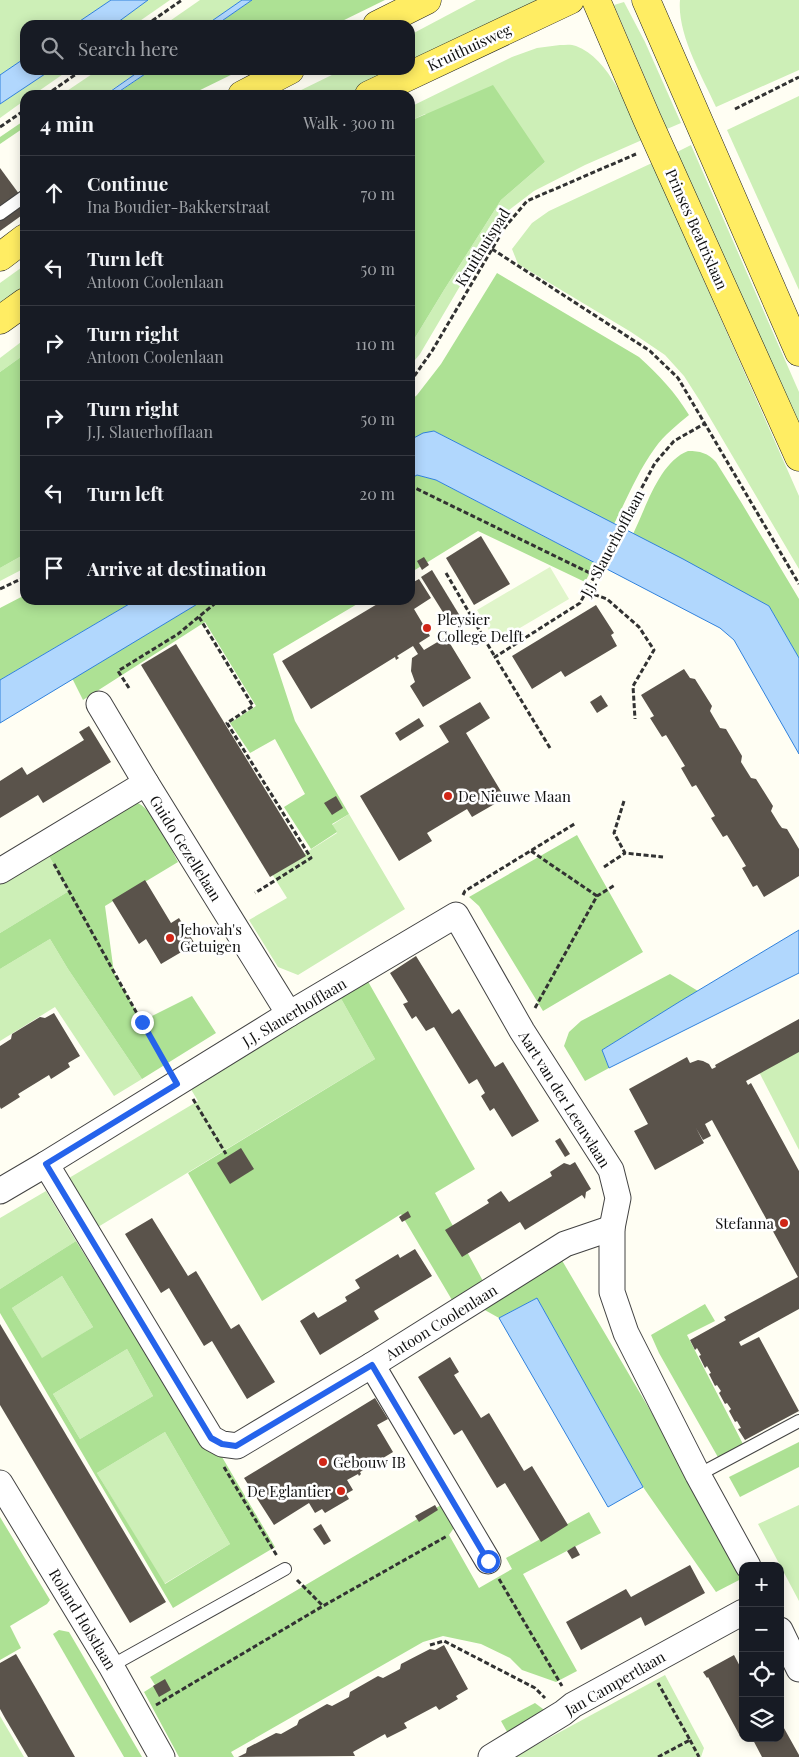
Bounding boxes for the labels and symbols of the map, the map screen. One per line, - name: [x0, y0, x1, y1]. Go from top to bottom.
- street label: Kruithuisweg: [424, 19, 514, 75]
- street label: Prinses Beatrixlaan: [661, 165, 733, 293]
- street label: Kruithuispad: [450, 204, 514, 290]
- street label: J.J. Slauerhofflaan: [575, 486, 649, 601]
- place label: Pleysier College Delft: [437, 609, 524, 646]
- marker: Pleysier College Delft: [421, 622, 433, 634]
- place label: De Nieuwe Maan: [458, 786, 571, 806]
- marker: De Nieuwe Maan: [442, 790, 454, 802]
- street label: Guido Gezellelaan: [145, 791, 227, 905]
- place label: Jehovah's Getuigen: [179, 919, 242, 956]
- marker: Jehovah's Getuigen: [164, 932, 176, 944]
- street label: J.J. Slauerhofflaan: [237, 973, 350, 1052]
- route end: [131, 1011, 154, 1034]
- street label: Aart van der Leeuwlaan: [514, 1026, 615, 1171]
- place label: Stefanna: [715, 1213, 775, 1233]
- marker: Stefanna: [778, 1217, 790, 1229]
- street label: Antoon Coolenlaan: [380, 1279, 501, 1365]
- place label: Gebouw IB: [333, 1452, 406, 1472]
- marker: Gebouw IB: [317, 1456, 329, 1468]
- place label: De Eglantier: [247, 1481, 331, 1501]
- marker: De Eglantier: [335, 1485, 347, 1497]
- route start: [477, 1550, 500, 1573]
- street label: Roland Holstlaan: [45, 1565, 121, 1673]
- street label: Jan Campertlaan: [561, 1646, 669, 1720]

